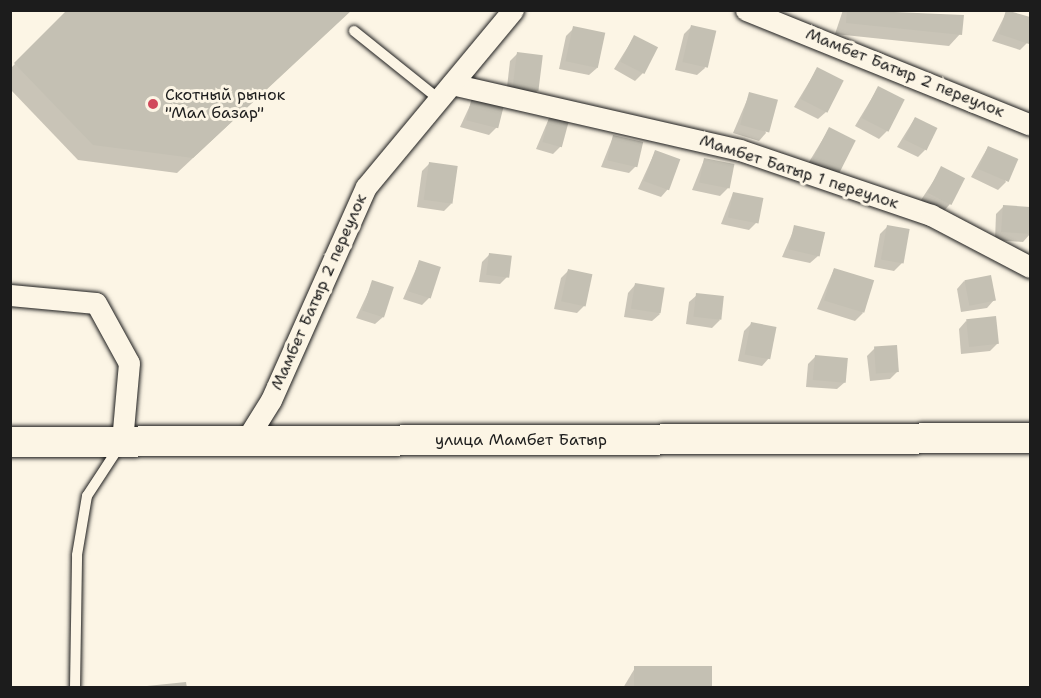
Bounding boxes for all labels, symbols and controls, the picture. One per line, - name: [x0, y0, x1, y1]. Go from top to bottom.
- street label: Мамбет Батыр 2 переулок: [803, 24, 1007, 122]
- place label: Скотный рынок "Мал базар": [165, 85, 285, 123]
- marker: Скотный рынок "Мал базар": [146, 97, 160, 111]
- street label: Мамбет Батыр 1 переулок: [697, 131, 901, 213]
- street label: Мамбет Батыр 2 переулок: [267, 191, 371, 393]
- street label: улица Мамбет Батыр: [435, 430, 607, 450]

